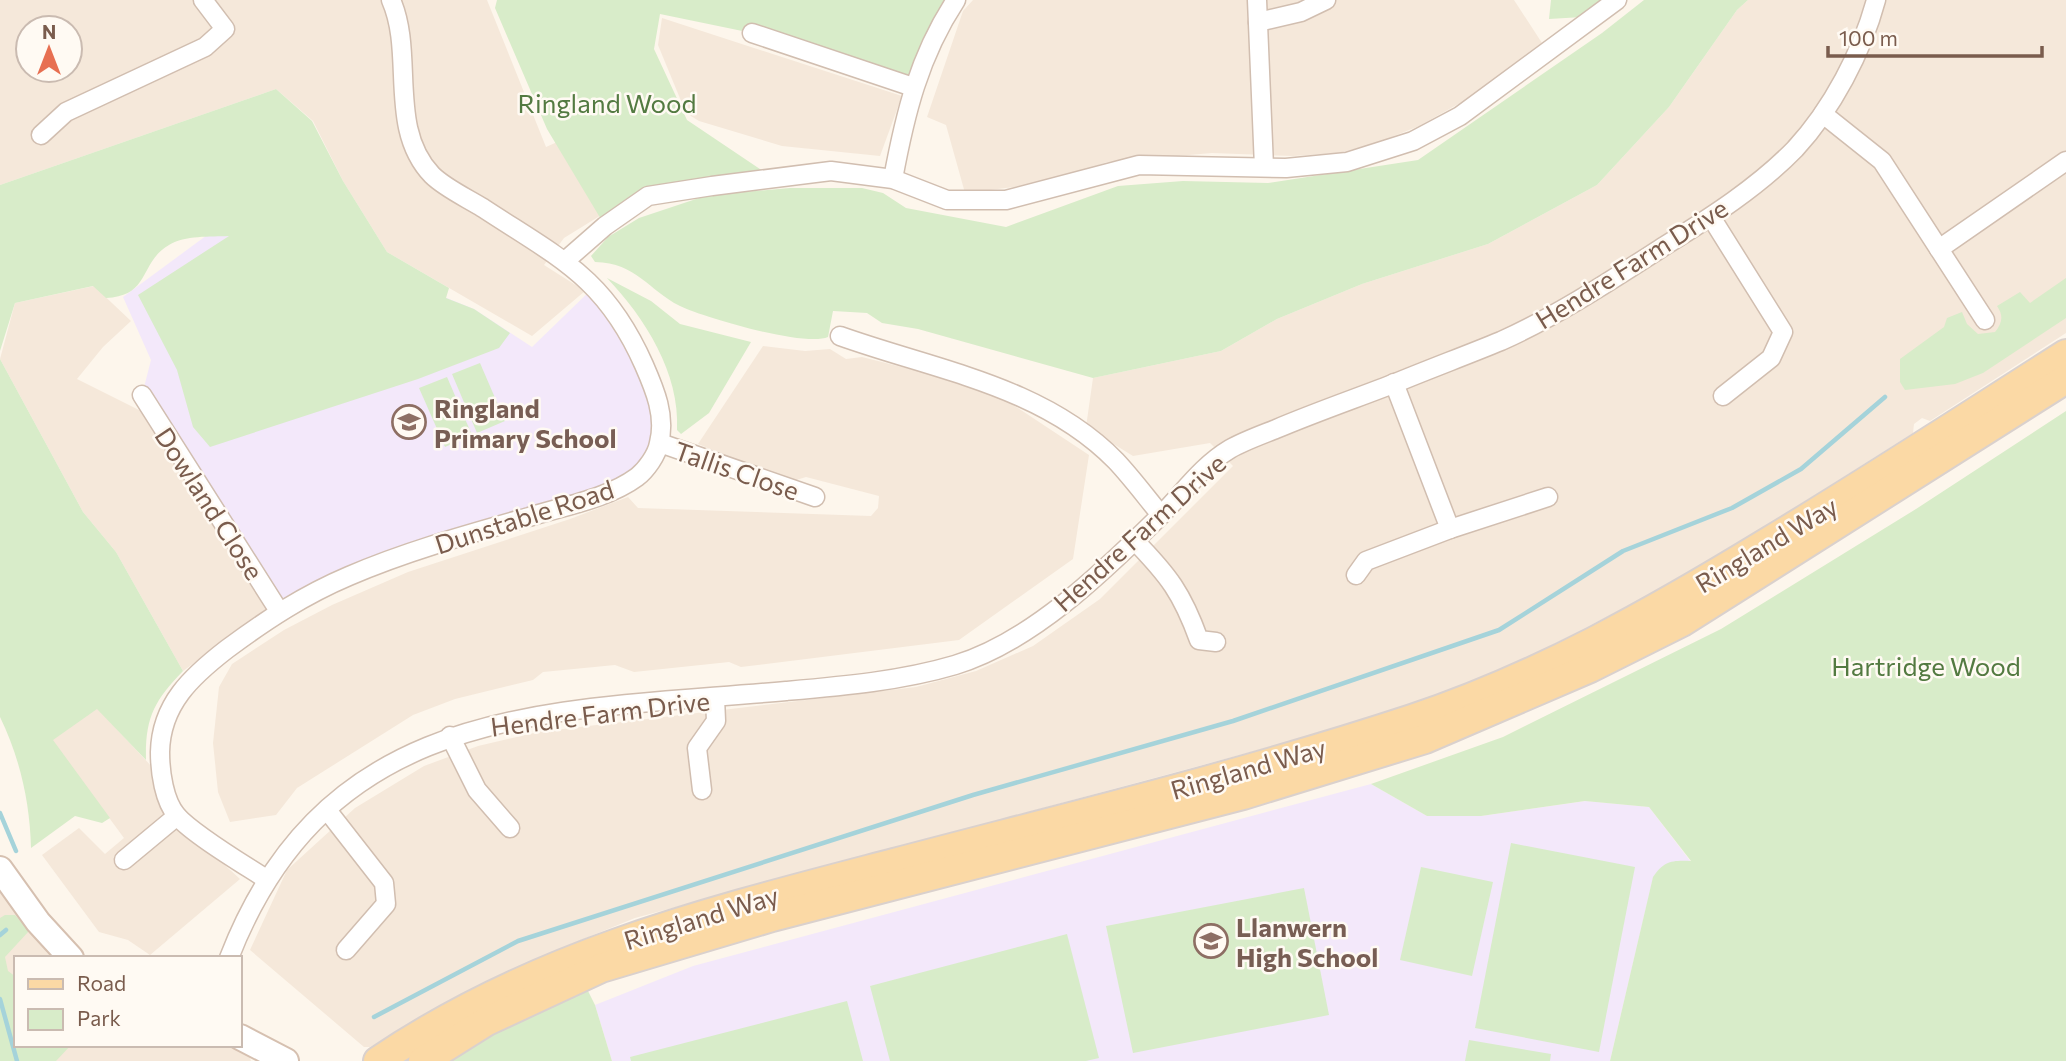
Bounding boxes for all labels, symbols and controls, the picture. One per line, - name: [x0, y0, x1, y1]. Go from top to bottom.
- north arrow: [14, 14, 84, 84]
- scale bar: [1828, 14, 2042, 58]
- text: N: [42, 20, 56, 43]
- text: 100 m: [1839, 25, 1898, 50]
- park label: Ringland Wood: [518, 87, 696, 118]
- street label: Hendre Farm Drive: [1529, 191, 1733, 335]
- place label: Ringland Primary School: [434, 392, 617, 453]
- school or university icon: Ringland Primary School: [390, 403, 428, 441]
- street label: Dowland Close: [149, 421, 271, 585]
- street label: Tallis Close: [671, 434, 803, 506]
- street label: Hendre Farm Drive: [1047, 447, 1231, 617]
- street label: Dunstable Road: [431, 473, 617, 559]
- street label: Ringland Way: [1689, 489, 1843, 599]
- park label: Hartridge Wood: [1831, 650, 2021, 681]
- street label: Hendre Farm Drive: [489, 684, 711, 742]
- street label: Ringland Way: [1167, 731, 1329, 805]
- street label: Ringland Way: [620, 879, 782, 955]
- place label: Llanwern High School: [1236, 911, 1378, 972]
- school or university icon: Llanwern High School: [1192, 922, 1230, 960]
- legend: [14, 956, 242, 1047]
- text: Road: [77, 970, 126, 995]
- text: Park: [77, 1005, 121, 1030]

